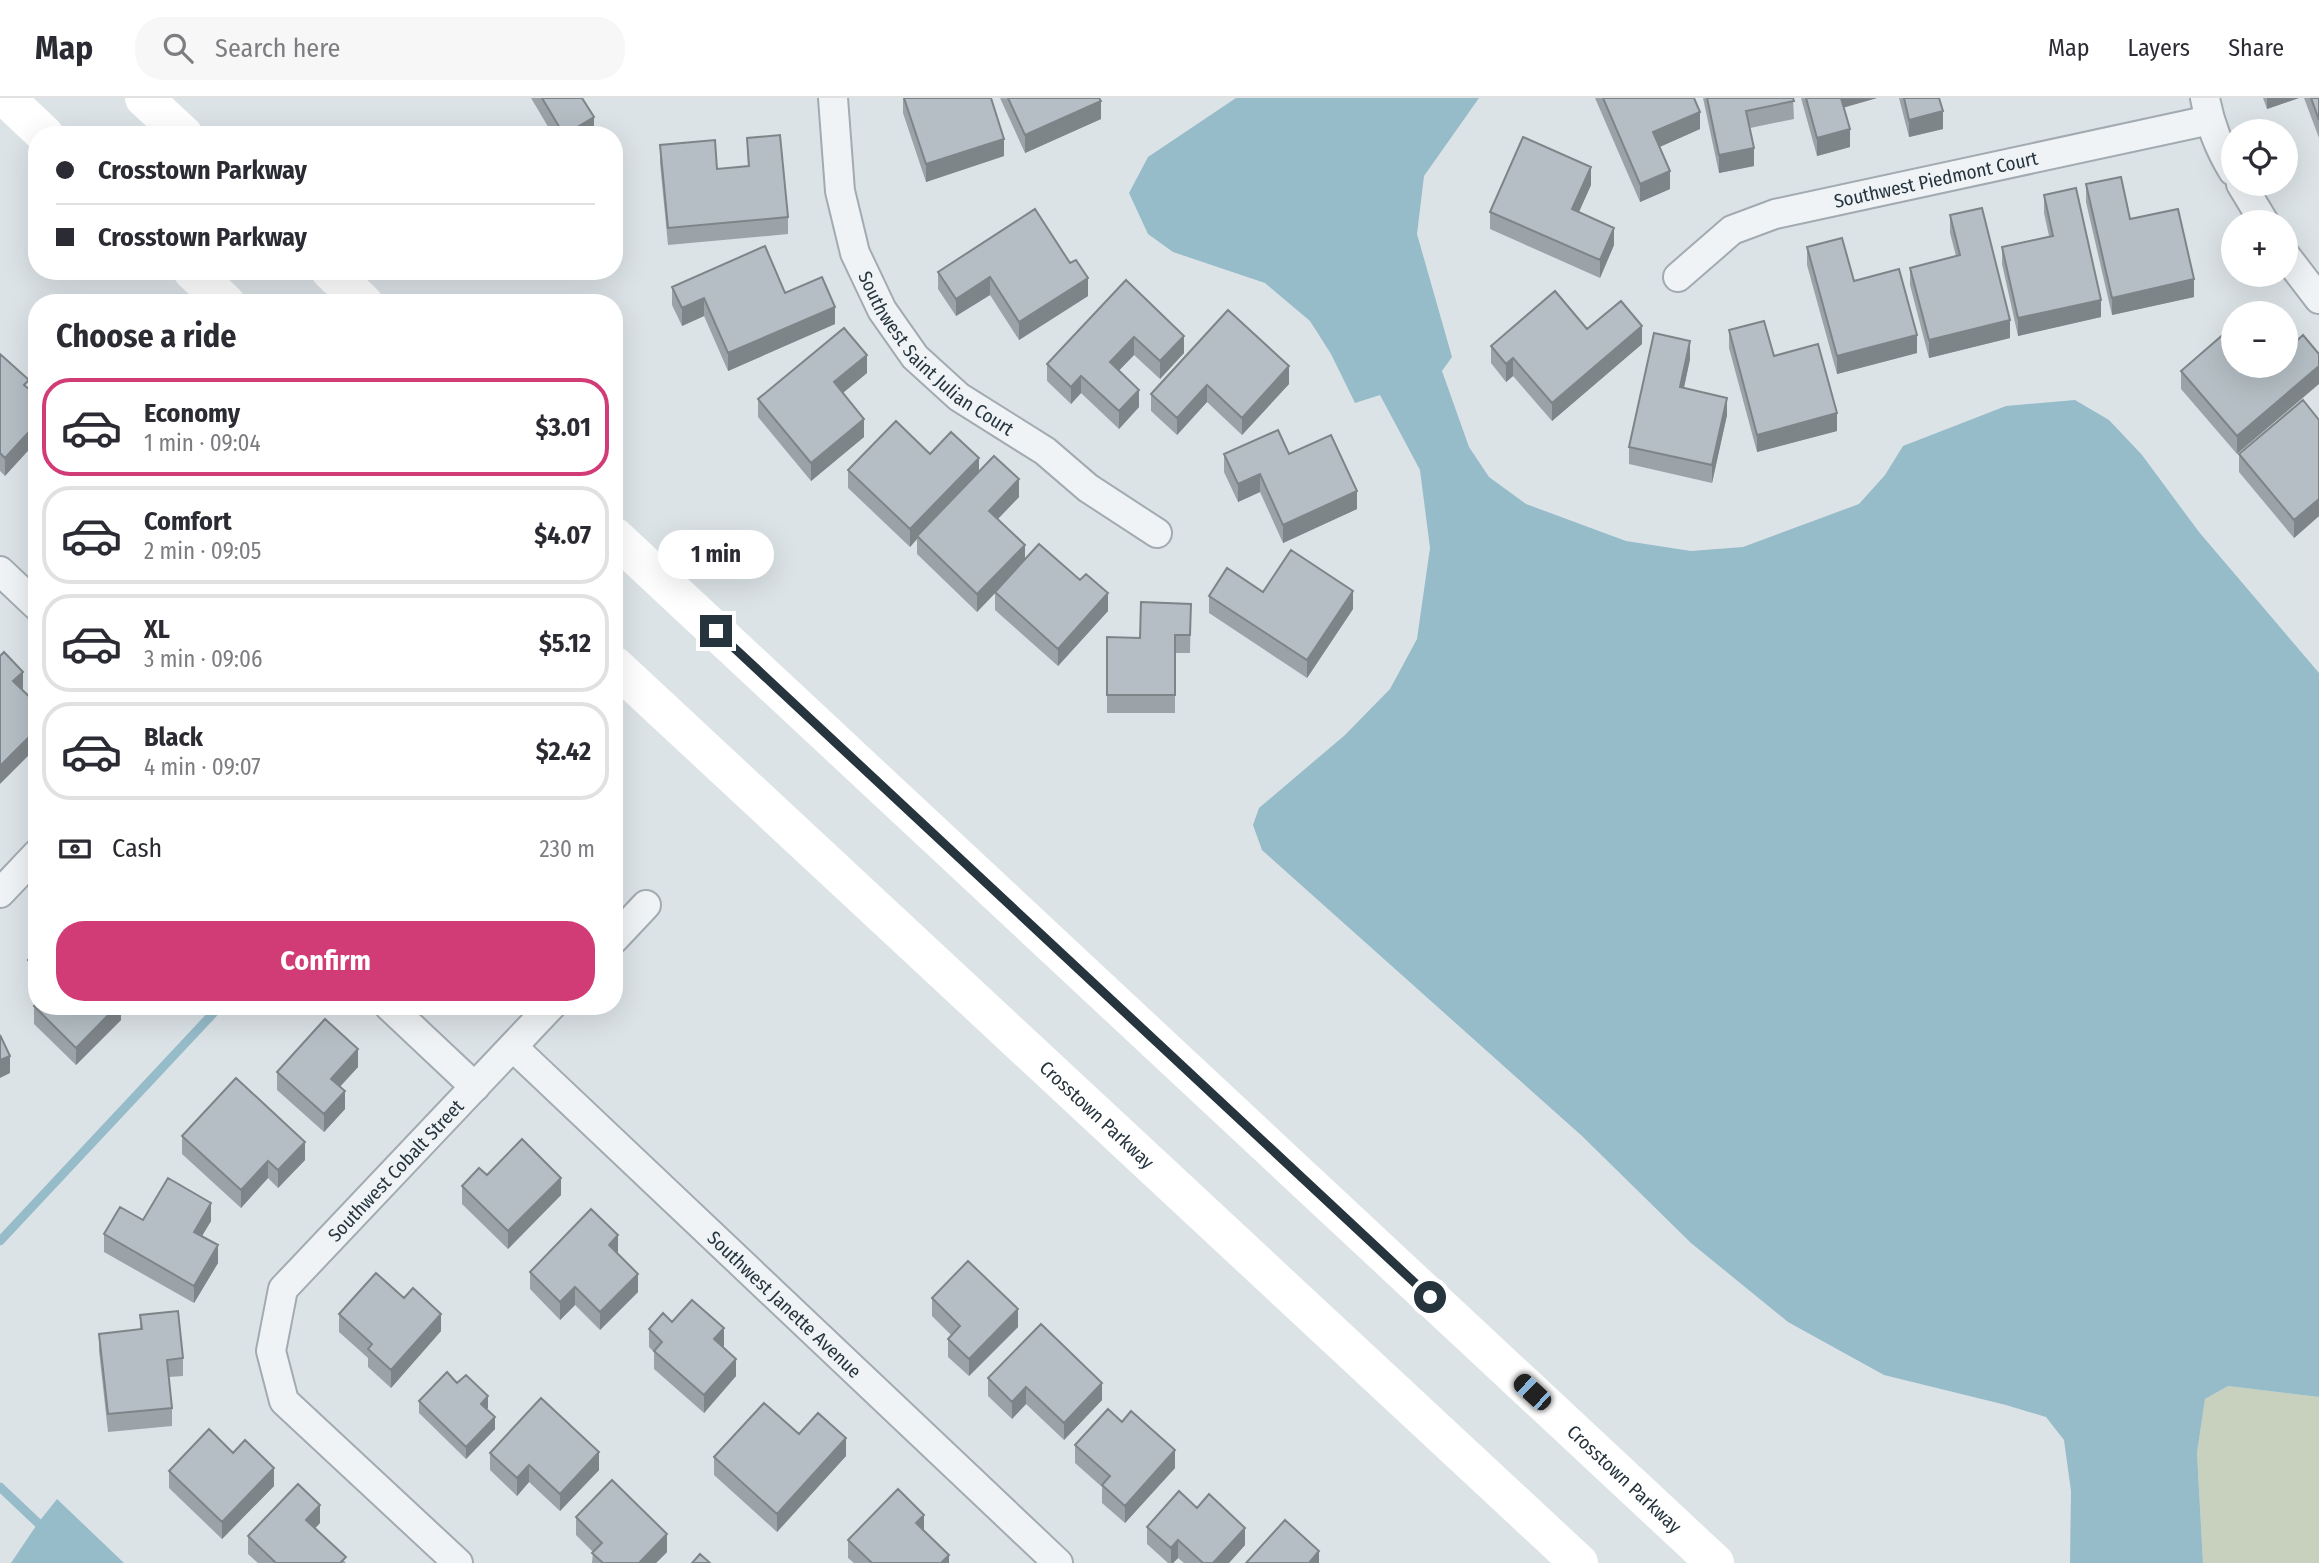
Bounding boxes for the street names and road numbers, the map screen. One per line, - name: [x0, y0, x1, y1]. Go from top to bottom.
- street label: Southwest Piedmont Court: [1832, 146, 2041, 212]
- street label: Southwest Saint Julian Court: [854, 267, 1019, 440]
- street label: Crosstown Parkway: [1035, 1056, 1160, 1174]
- street label: Southwest Cobalt Street: [323, 1094, 469, 1246]
- street label: Southwest Janette Avenue: [703, 1226, 866, 1382]
- street label: Crosstown Parkway: [1563, 1420, 1687, 1538]

